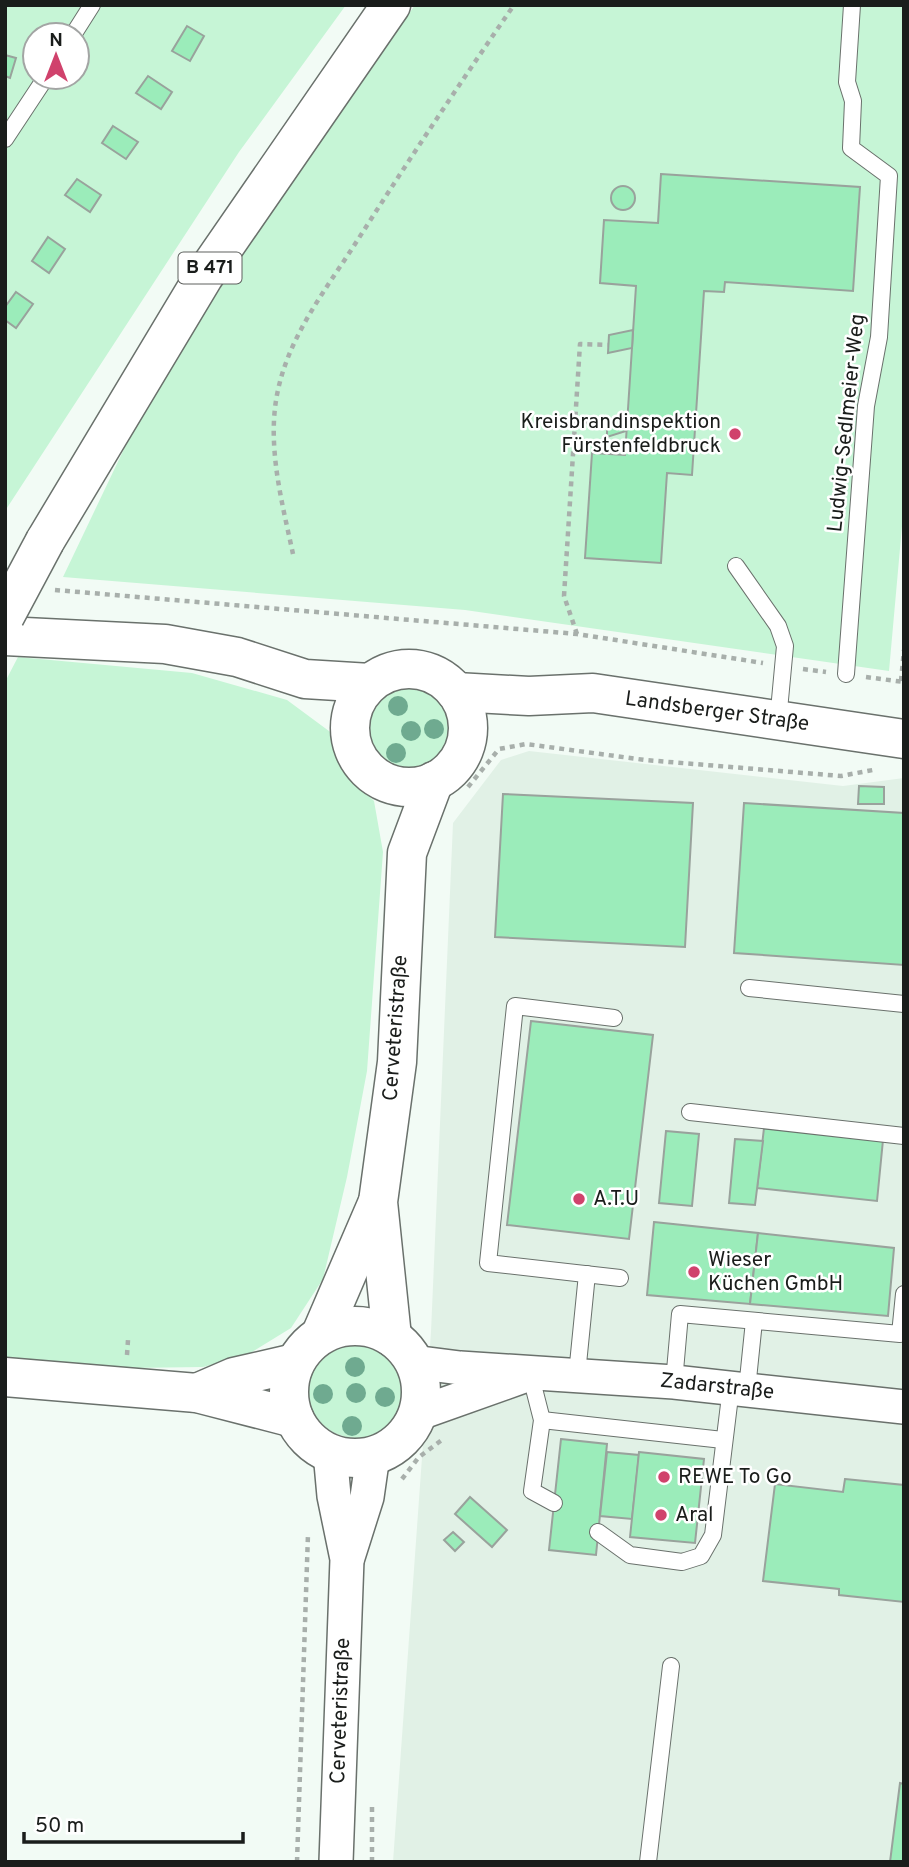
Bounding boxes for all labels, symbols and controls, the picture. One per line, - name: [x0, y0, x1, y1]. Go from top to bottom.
- north arrow: [21, 21, 91, 91]
- text: N: [49, 29, 63, 53]
- road number: B 471: [178, 252, 242, 284]
- street label: Ludwig-Sedlmeier-Weg: [822, 312, 872, 534]
- place label: Kreisbrandinspektion Fürstenfeldbruck: [521, 409, 721, 460]
- marker: Kreisbrandinspektion Fürstenfeldbruck: [727, 426, 743, 442]
- street label: Landsberger Straße: [623, 686, 811, 738]
- street label: Cerveteristraße: [377, 954, 415, 1102]
- place label: A.T.U: [593, 1186, 639, 1213]
- marker: A.T.U: [571, 1191, 587, 1207]
- place label: Wieser Küchen GmbH: [708, 1247, 843, 1298]
- marker: Wieser Küchen GmbH: [686, 1264, 702, 1280]
- street label: Zadarstraße: [659, 1368, 775, 1406]
- place label: REWE To Go: [678, 1464, 792, 1491]
- marker: REWE To Go: [656, 1469, 672, 1485]
- place label: Aral: [675, 1502, 714, 1529]
- marker: Aral: [653, 1507, 669, 1523]
- street label: Cerveteristraße: [325, 1637, 357, 1785]
- scale bar: [24, 1800, 243, 1844]
- text: 50 m: [35, 1813, 84, 1840]

